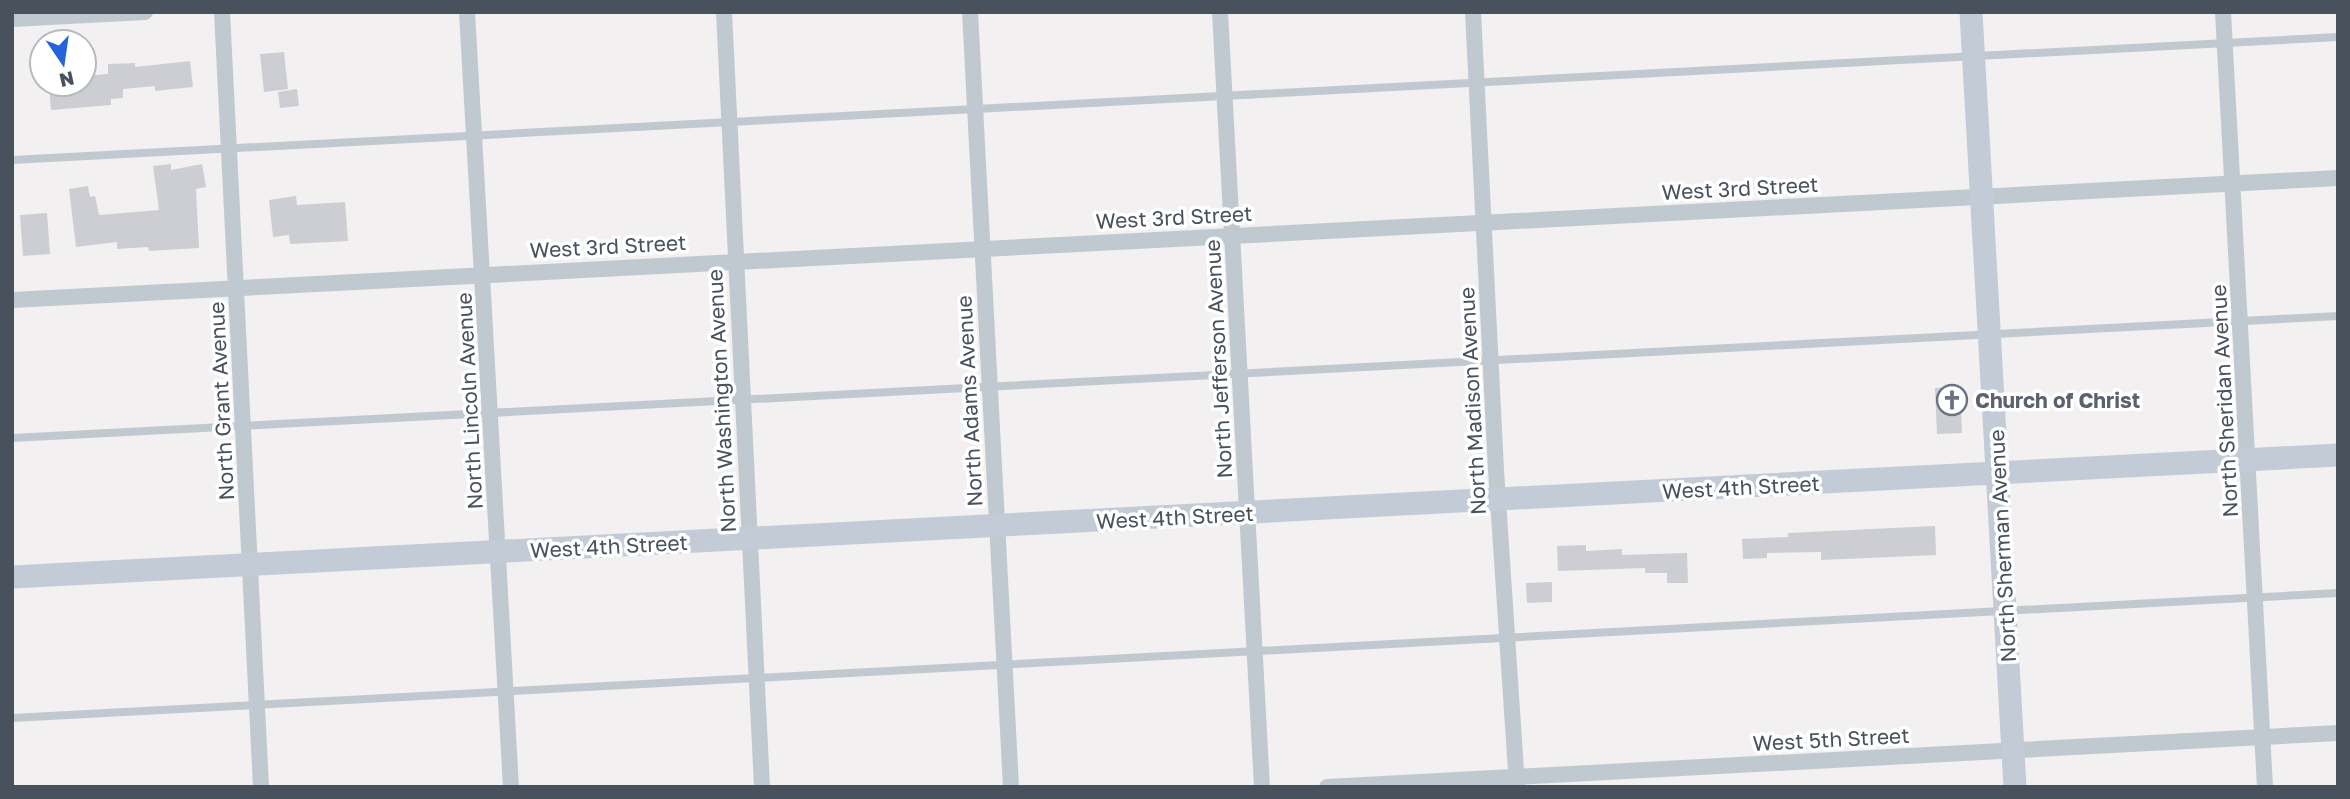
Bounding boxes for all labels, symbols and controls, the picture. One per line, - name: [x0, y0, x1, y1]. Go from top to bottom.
- north arrow: [28, 28, 98, 98]
- text: N: [57, 67, 77, 93]
- street label: West 3rd Street: [1661, 171, 1819, 205]
- street label: West 3rd Street: [1095, 200, 1253, 234]
- street label: West 3rd Street: [529, 229, 687, 263]
- street label: North Jefferson Avenue: [1199, 239, 1237, 479]
- street label: North Washington Avenue: [701, 269, 741, 533]
- street label: North Sheridan Avenue: [2205, 284, 2243, 518]
- street label: North Madison Avenue: [1453, 286, 1491, 516]
- street label: North Lincoln Avenue: [450, 292, 488, 510]
- street label: North Adams Avenue: [950, 295, 988, 507]
- street label: North Grant Avenue: [203, 301, 239, 501]
- church icon: Church of Christ: [1935, 383, 1969, 417]
- place label: Church of Christ: [1975, 387, 2140, 413]
- street label: North Sherman Avenue: [1983, 429, 2021, 663]
- street label: West 4th Street: [1662, 470, 1820, 504]
- street label: West 4th Street: [1096, 500, 1254, 534]
- street label: West 4th Street: [530, 529, 688, 563]
- street label: West 5th Street: [1752, 722, 1910, 756]

